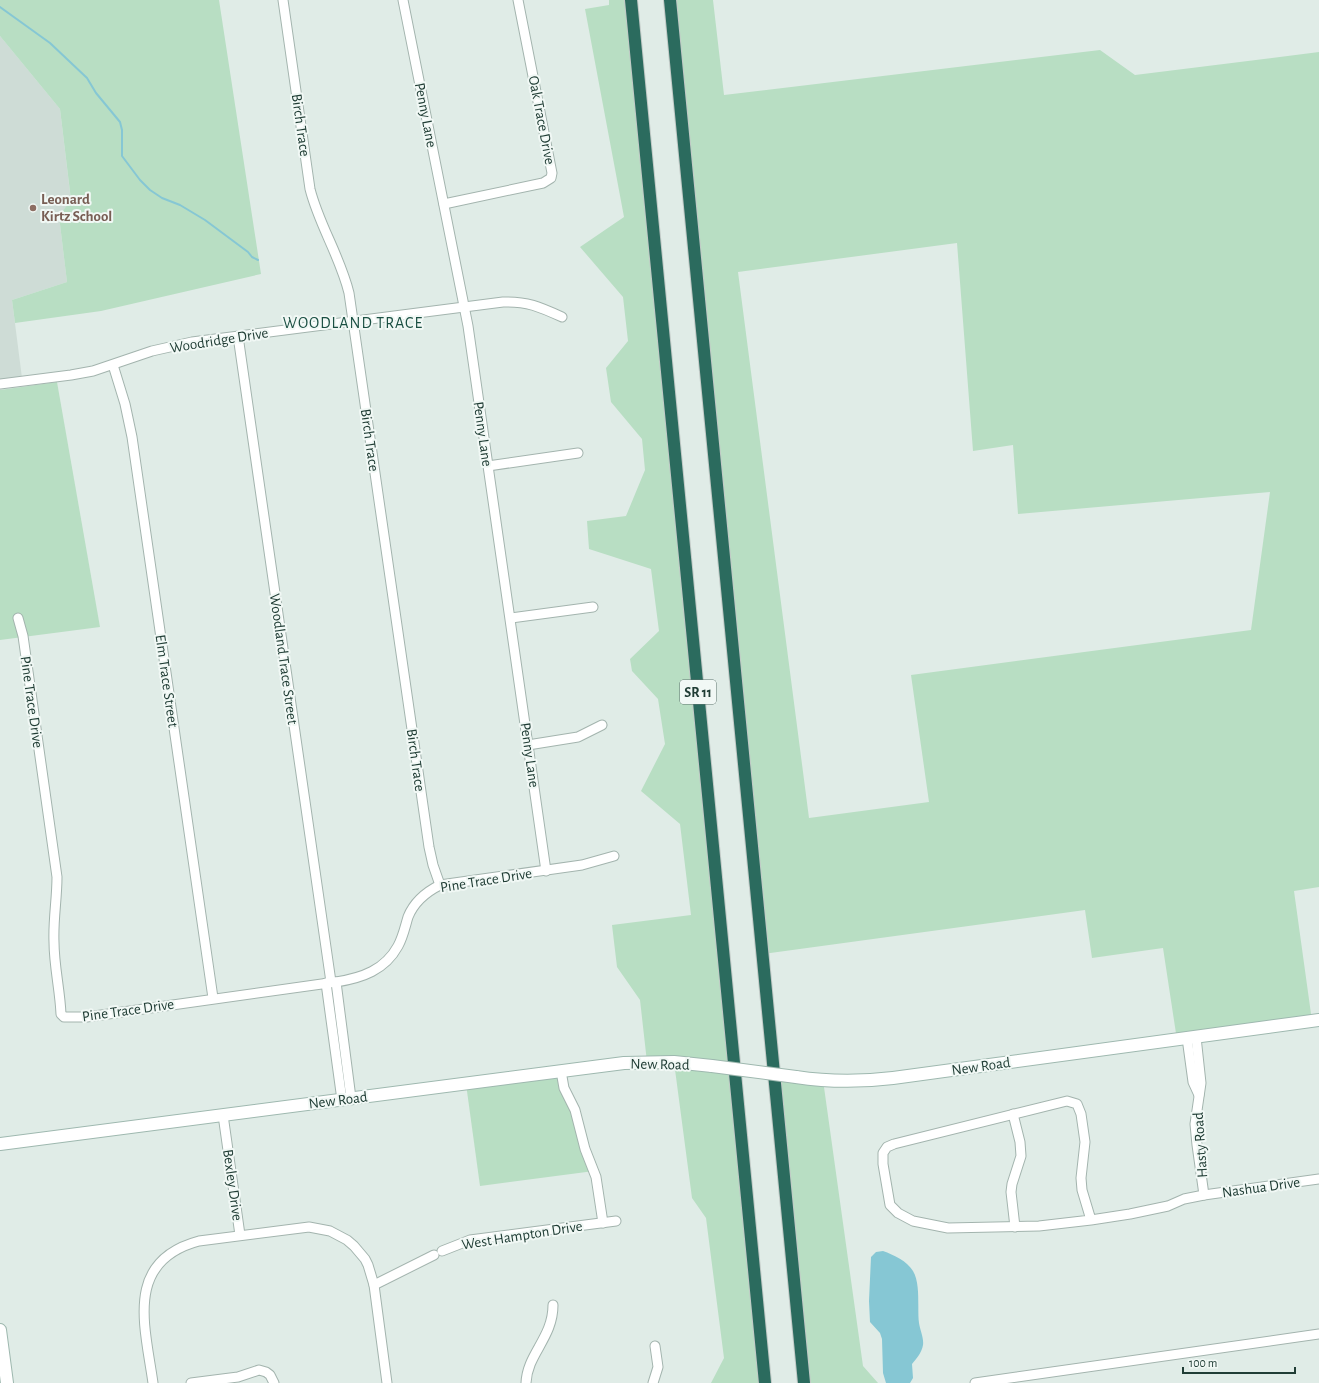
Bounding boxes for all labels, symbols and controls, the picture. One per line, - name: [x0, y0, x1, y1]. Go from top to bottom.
- street label: Oak Trace Drive: [526, 74, 557, 166]
- street label: Penny Lane: [412, 81, 439, 149]
- street label: Birch Trace: [289, 93, 312, 158]
- place label: Leonard Kirtz School: [41, 192, 112, 224]
- marker: Leonard Kirtz School: [28, 203, 38, 213]
- district label: WOODLAND TRACE: [283, 315, 423, 331]
- street label: Woodridge Drive: [169, 325, 269, 356]
- street label: Penny Lane: [471, 401, 495, 468]
- street label: Birch Trace: [358, 408, 381, 473]
- street label: Woodland Trace Street: [267, 593, 300, 726]
- street label: Elm Trace Street: [153, 634, 180, 729]
- street label: Pine Trace Drive: [18, 655, 45, 749]
- road number: SR 11: [680, 680, 716, 704]
- street label: Penny Lane: [518, 722, 542, 789]
- street label: Birch Trace: [404, 728, 427, 793]
- street label: Pine Trace Drive: [439, 866, 533, 895]
- street label: Pine Trace Drive: [81, 997, 175, 1024]
- street label: New Road: [951, 1055, 1012, 1078]
- street label: New Road: [630, 1056, 690, 1073]
- street label: New Road: [308, 1089, 369, 1112]
- street label: Hasty Road: [1191, 1111, 1210, 1178]
- street label: Bexley Drive: [220, 1148, 245, 1222]
- street label: Nashua Drive: [1221, 1175, 1301, 1200]
- street label: West Hampton Drive: [461, 1219, 584, 1252]
- scale bar: [1183, 1349, 1295, 1375]
- text: 100 m: [1189, 1357, 1217, 1369]

